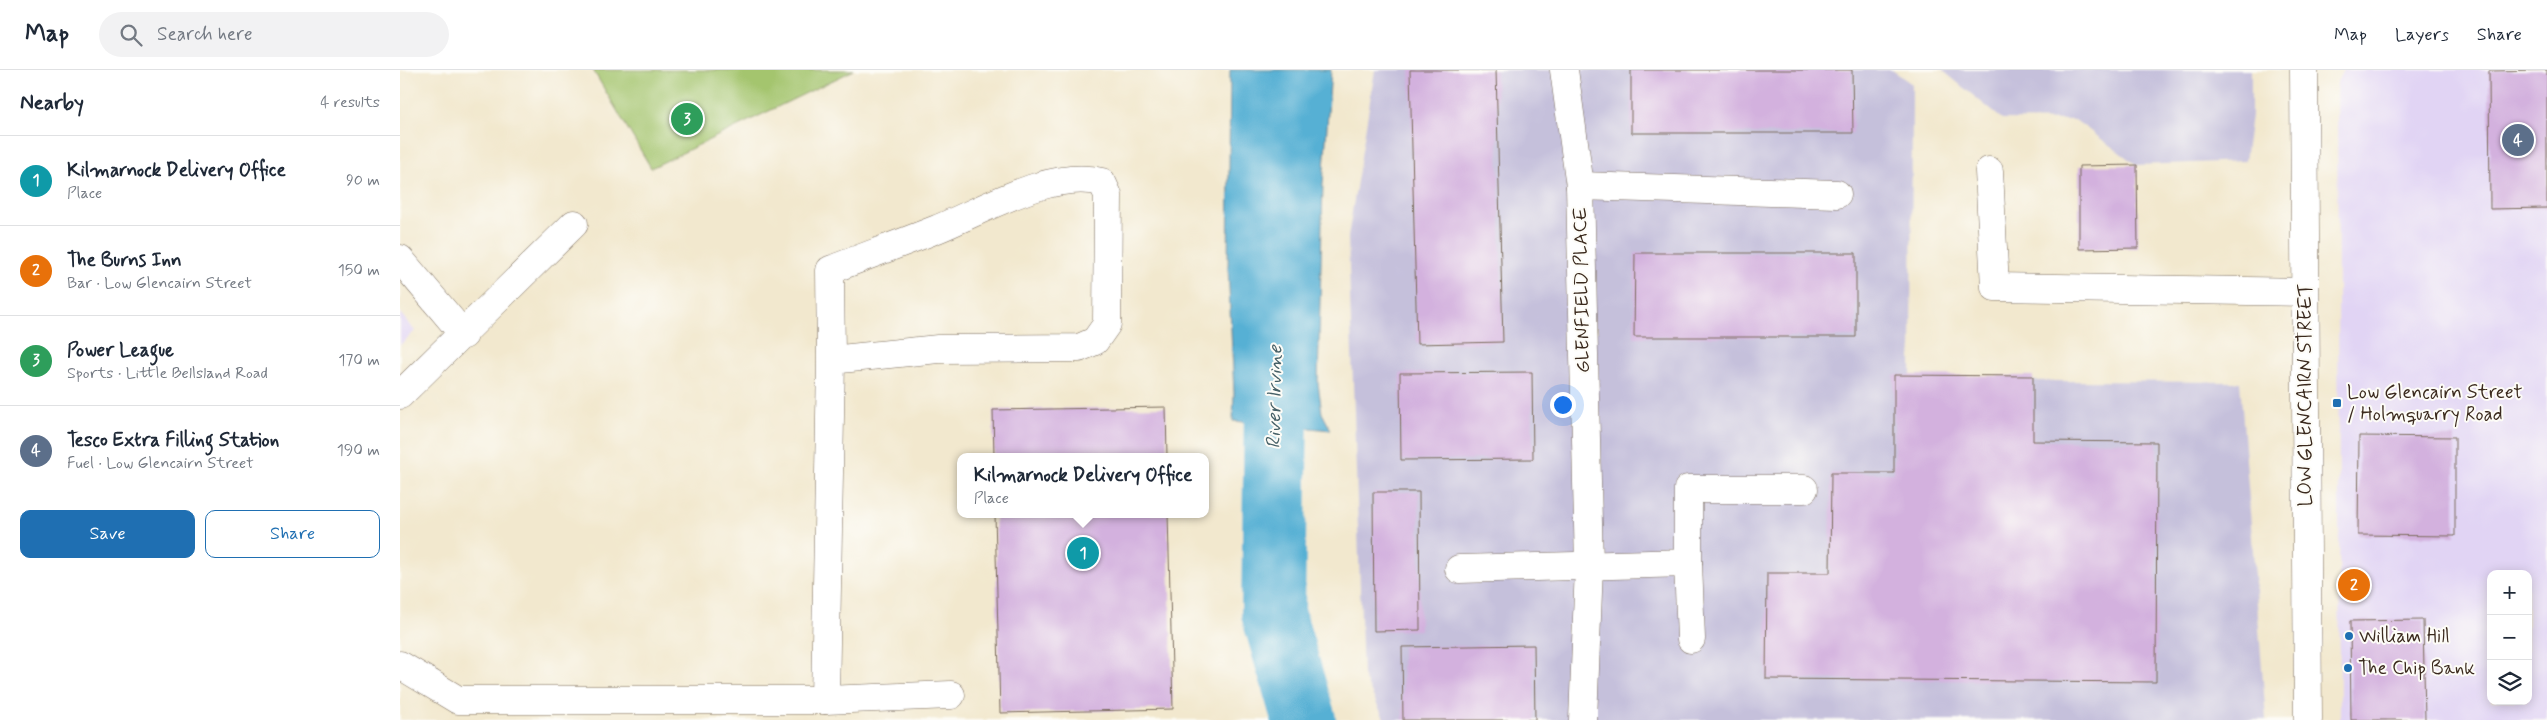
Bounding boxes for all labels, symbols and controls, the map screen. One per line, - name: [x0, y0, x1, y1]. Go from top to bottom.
- search box: [99, 12, 449, 57]
- text: Map: [25, 19, 69, 50]
- icon: search: [117, 21, 145, 49]
- text: Search here: [157, 22, 253, 47]
- text: Map: [2334, 23, 2367, 47]
- text: Layers: [2395, 23, 2449, 47]
- text: Share: [2477, 23, 2522, 47]
- text: Nearby: [20, 89, 84, 117]
- text: 4 results: [320, 92, 380, 113]
- pin: 3: [671, 100, 703, 138]
- pin: 4: [2502, 121, 2534, 159]
- text: Kilmarnock Delivery Office: [67, 158, 286, 183]
- text: 1: [32, 170, 40, 191]
- text: 90 m: [346, 170, 380, 191]
- text: Place: [67, 183, 102, 204]
- street label: GLENFIELD PLACE: [1568, 207, 1596, 373]
- text: The Burns Inn: [67, 248, 182, 273]
- text: 2: [32, 260, 40, 281]
- text: 150 m: [338, 260, 380, 281]
- text: Bar · Low Glencairn Street: [67, 273, 252, 294]
- street label: LOW GLENCAIRN STREET: [2293, 283, 2318, 507]
- text: Power League: [67, 338, 174, 363]
- water label: River Irvine: [1261, 344, 1289, 449]
- text: 3: [32, 350, 40, 371]
- text: 170 m: [338, 350, 380, 371]
- text: Sports · Little Bellsland Road: [67, 363, 268, 384]
- place label: Low Glencairn Street / Holmquarry Road: [2347, 380, 2522, 428]
- your location: [1550, 392, 1576, 418]
- marker: Low Glencairn Street / Holmquarry Road: [2331, 397, 2343, 409]
- text: Tesco Extra Filling Station: [67, 428, 279, 453]
- text: 4: [31, 440, 41, 461]
- text: 190 m: [337, 440, 380, 461]
- text: Fuel · Low Glencairn Street: [67, 453, 254, 474]
- popup: [957, 453, 1209, 518]
- text: Kilmarnock Delivery Office: [974, 463, 1192, 488]
- text: Place: [974, 488, 1009, 509]
- button: Save: [20, 510, 195, 558]
- button: Share: [205, 510, 380, 558]
- pin: 1: [1067, 534, 1099, 572]
- pin: 2: [2338, 566, 2370, 604]
- map controls: [2487, 570, 2532, 705]
- button: +: [2487, 570, 2532, 615]
- button: −: [2487, 615, 2532, 660]
- place label: William Hill: [2359, 624, 2450, 649]
- marker: William Hill: [2343, 630, 2355, 642]
- place label: The Chip Bank: [2358, 656, 2475, 681]
- button: layers: [2487, 660, 2532, 705]
- marker: The Chip Bank: [2342, 662, 2354, 674]

